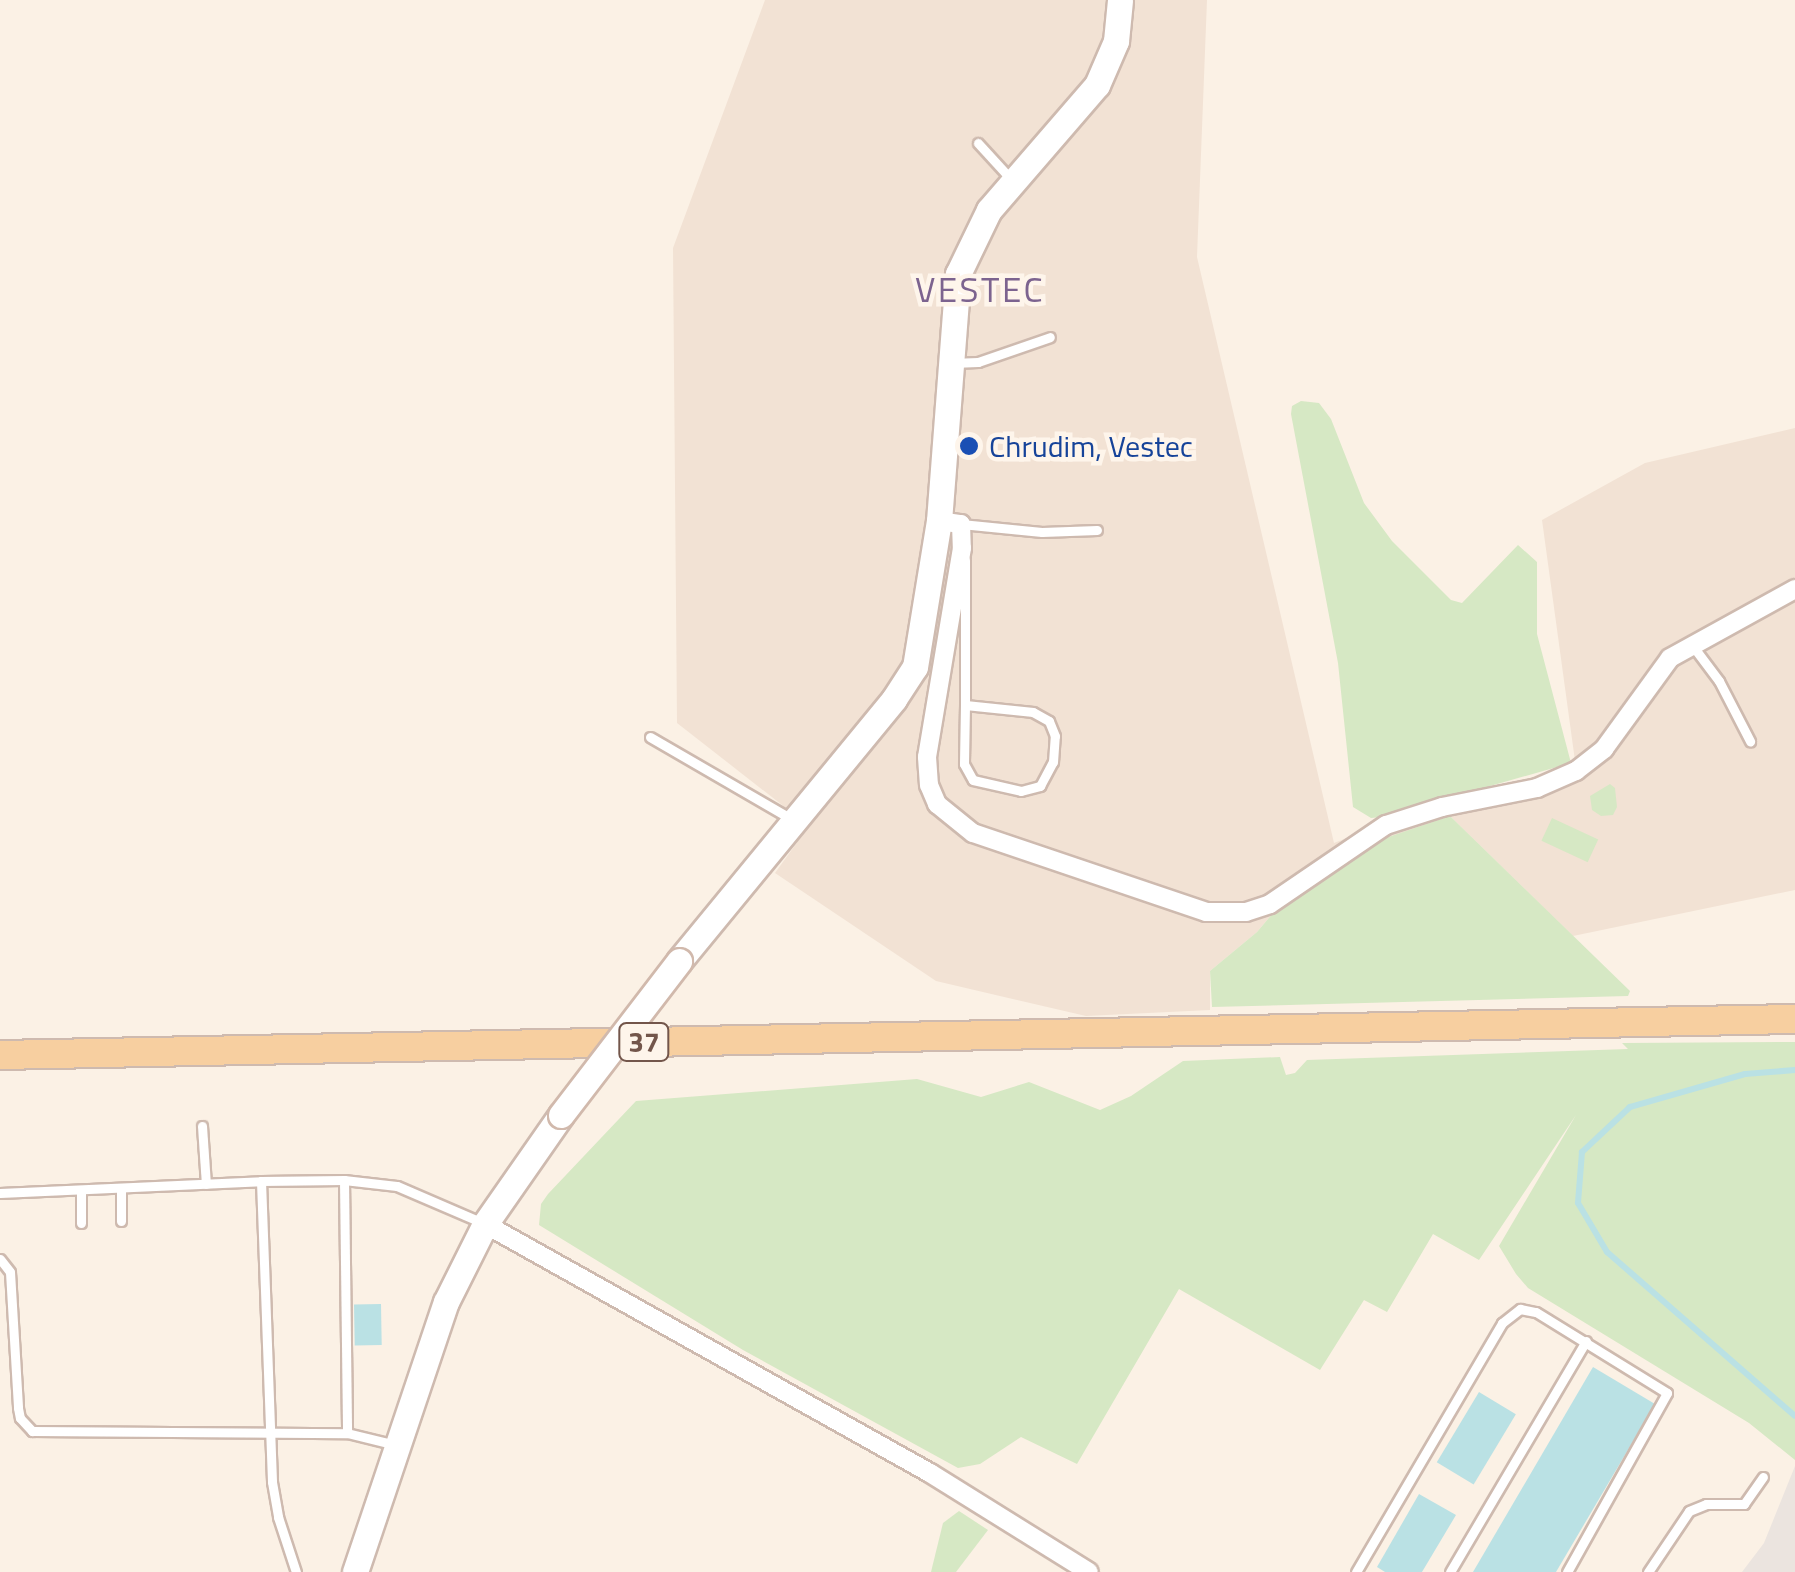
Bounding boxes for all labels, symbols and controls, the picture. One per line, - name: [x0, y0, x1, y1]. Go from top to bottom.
- district label: VESTEC: [915, 268, 1045, 310]
- place label: Chrudim, Vestec: [989, 428, 1193, 464]
- marker: Chrudim, Vestec: [958, 435, 980, 457]
- road number: 37: [616, 1019, 672, 1065]

